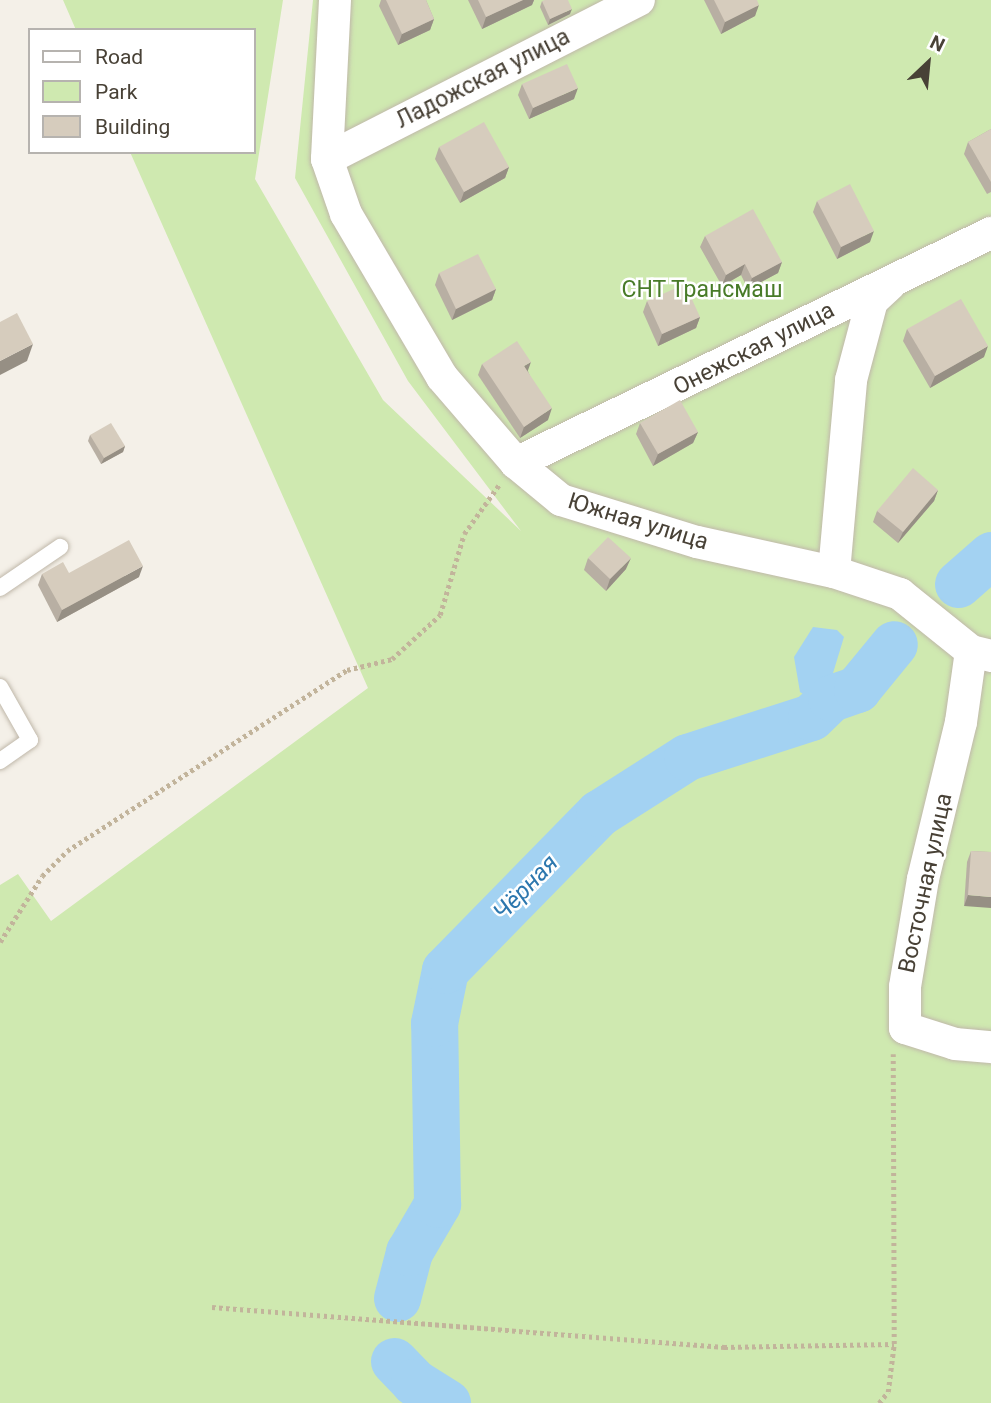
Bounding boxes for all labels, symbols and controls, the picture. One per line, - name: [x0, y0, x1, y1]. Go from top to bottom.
- street label: Ладожская улица: [391, 23, 575, 135]
- legend: [28, 28, 256, 154]
- north arrow: [893, 28, 963, 98]
- text: N: [926, 30, 948, 57]
- text: Road: [95, 45, 143, 69]
- text: Park: [95, 80, 137, 104]
- text: Building: [95, 115, 170, 139]
- park label: СНТ Трансмаш: [621, 276, 783, 304]
- street label: Онежская улица: [669, 296, 839, 402]
- street label: Южная улица: [564, 488, 712, 556]
- street label: Восточная улица: [893, 791, 959, 975]
- water label: Чёрная: [488, 849, 564, 927]

